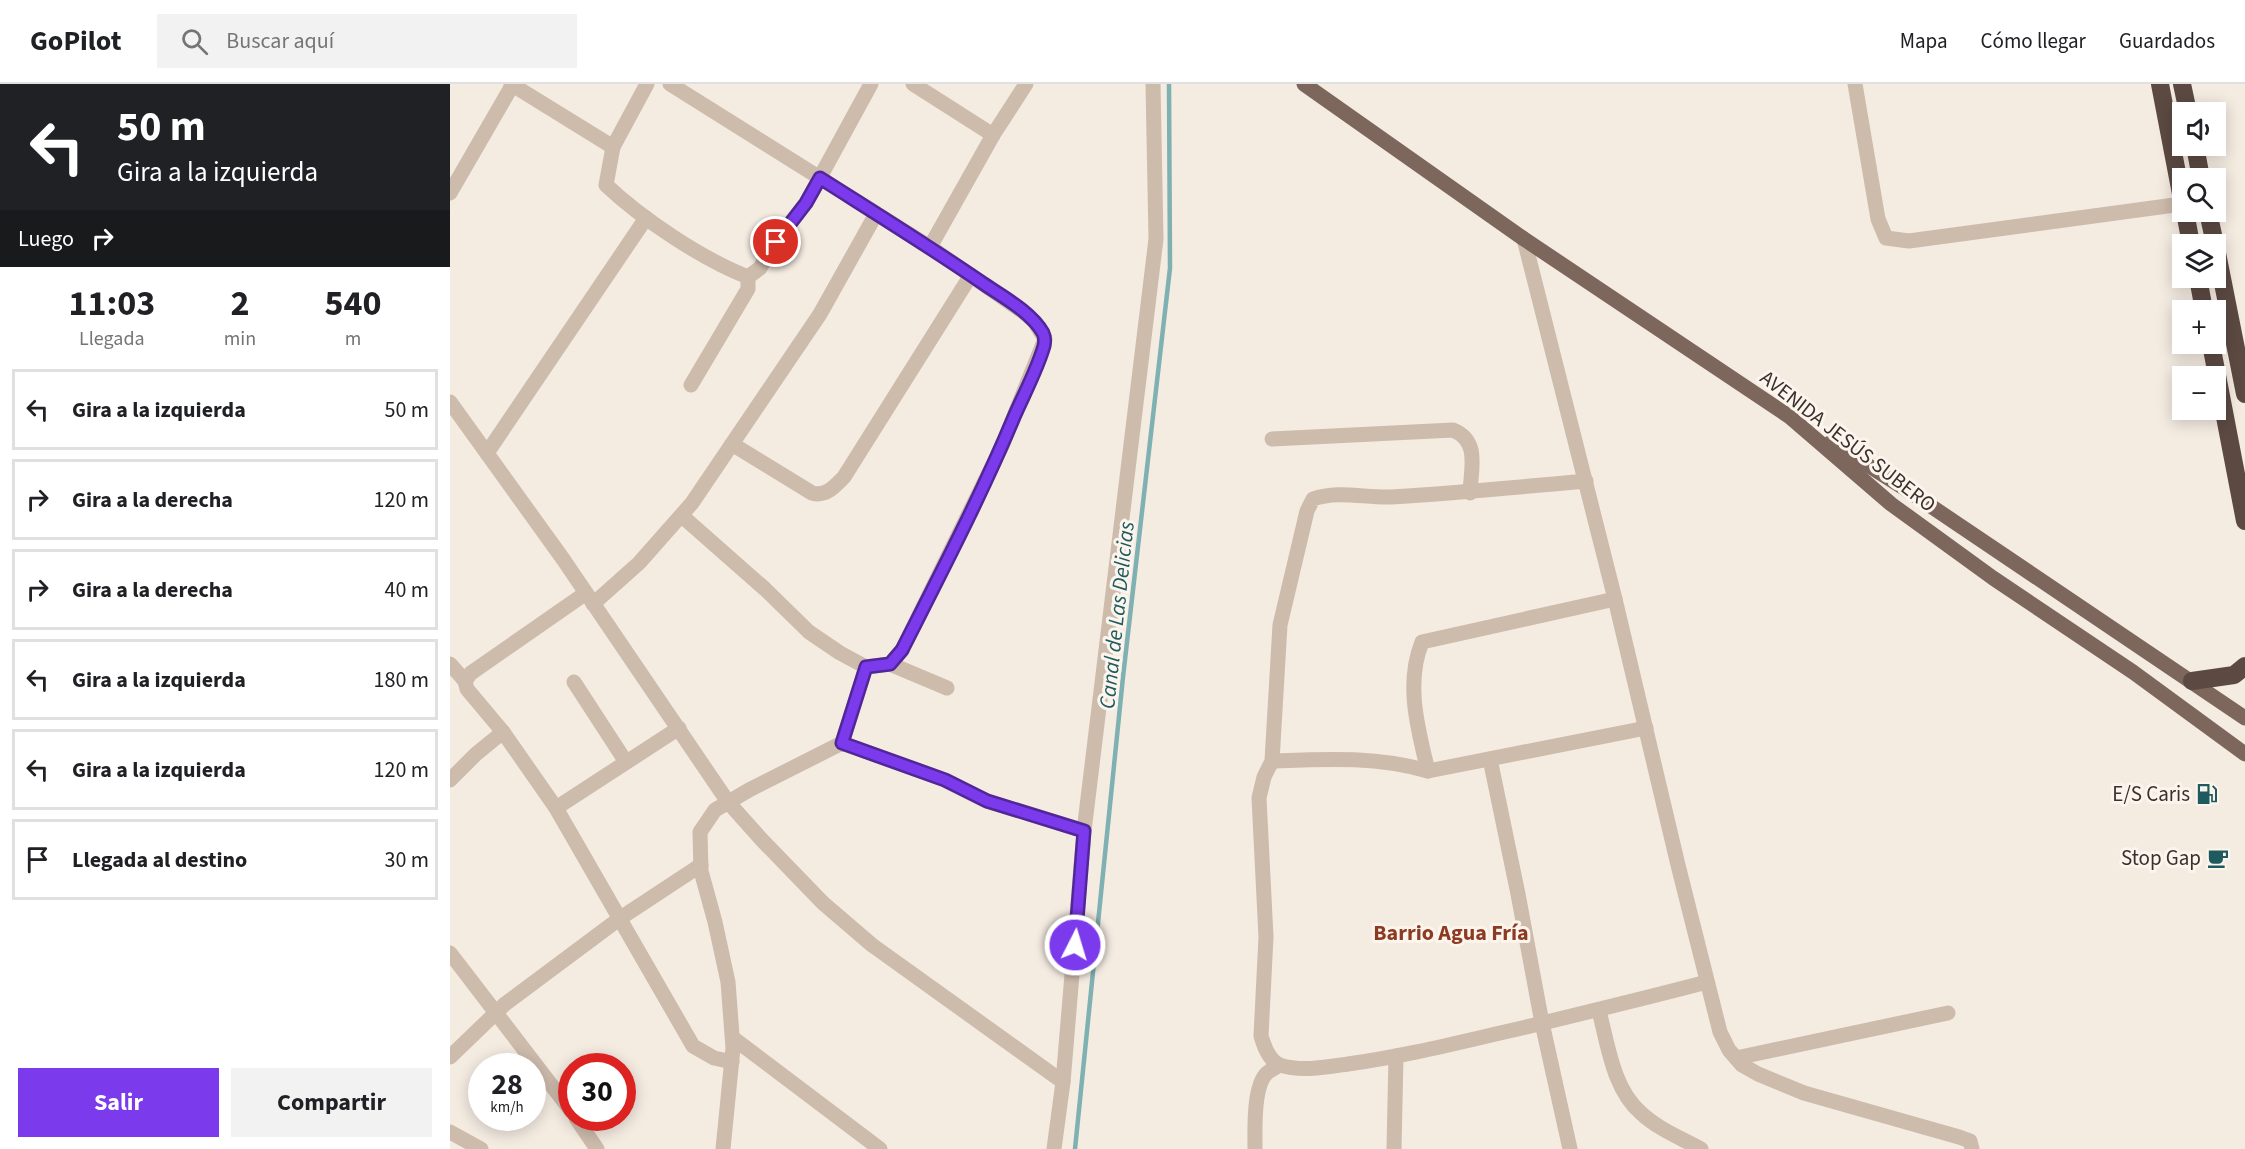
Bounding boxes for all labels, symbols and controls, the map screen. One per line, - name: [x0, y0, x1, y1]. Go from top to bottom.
- search box: [157, 14, 577, 68]
- text: GoPilot: [30, 21, 121, 61]
- icon: search: [178, 25, 211, 58]
- text: Buscar aquí: [226, 25, 334, 57]
- text: Mapa: [1900, 26, 1948, 56]
- text: Cómo llegar: [1981, 26, 2086, 56]
- text: Guardados: [2119, 26, 2215, 56]
- text: 50 m: [117, 97, 206, 157]
- map controls: [2172, 102, 2226, 420]
- button: sound: [2172, 102, 2226, 156]
- icon: left: [18, 108, 96, 186]
- text: Gira a la izquierda: [117, 153, 318, 192]
- button: search: [2172, 168, 2226, 222]
- pin: [750, 216, 801, 267]
- icon: right: [86, 222, 119, 255]
- text: Luego: [18, 223, 74, 255]
- icon: arrive: [759, 225, 792, 258]
- button: layers: [2172, 234, 2226, 288]
- text: 11:03: [68, 278, 155, 329]
- text: 2: [230, 278, 249, 329]
- text: 540: [325, 278, 382, 329]
- button: +: [2172, 300, 2226, 354]
- text: Llegada: [79, 325, 145, 353]
- text: min: [224, 325, 256, 353]
- text: m: [345, 325, 361, 353]
- street label: AVENIDA JESÚS SUBERO: [1754, 363, 1942, 519]
- button: −: [2172, 366, 2226, 420]
- icon: left: [21, 393, 54, 426]
- text: Gira a la izquierda: [72, 394, 246, 426]
- text: 50 m: [384, 394, 429, 426]
- icon: right: [21, 483, 54, 516]
- text: Gira a la derecha: [72, 484, 233, 516]
- text: 120 m: [374, 484, 429, 516]
- water label: Canal de Las Delicias: [1091, 520, 1143, 710]
- icon: right: [21, 573, 54, 606]
- text: Gira a la derecha: [72, 574, 233, 606]
- text: 40 m: [384, 574, 429, 606]
- icon: left: [21, 663, 54, 696]
- text: Gira a la izquierda: [72, 664, 246, 696]
- text: 180 m: [374, 664, 429, 696]
- icon: left: [21, 753, 54, 786]
- text: Gira a la izquierda: [72, 754, 246, 786]
- text: 120 m: [374, 754, 429, 786]
- place label: E/S Caris: [2112, 779, 2190, 809]
- fuel station icon: E/S Caris: [2195, 782, 2219, 806]
- icon: arrive: [21, 843, 54, 876]
- place label: Stop Gap: [2121, 843, 2201, 873]
- text: Llegada al destino: [72, 844, 247, 876]
- text: 30 m: [384, 844, 429, 876]
- cafe icon: Stop Gap: [2206, 846, 2230, 870]
- position arrow: [1043, 913, 1107, 977]
- district label: Barrio Agua Fría: [1373, 917, 1529, 949]
- speed limit sign: 30: [558, 1053, 636, 1131]
- text: 28: [491, 1063, 523, 1106]
- button: Salir: [18, 1068, 219, 1137]
- button: Compartir: [231, 1068, 432, 1137]
- text: km/h: [490, 1097, 524, 1118]

